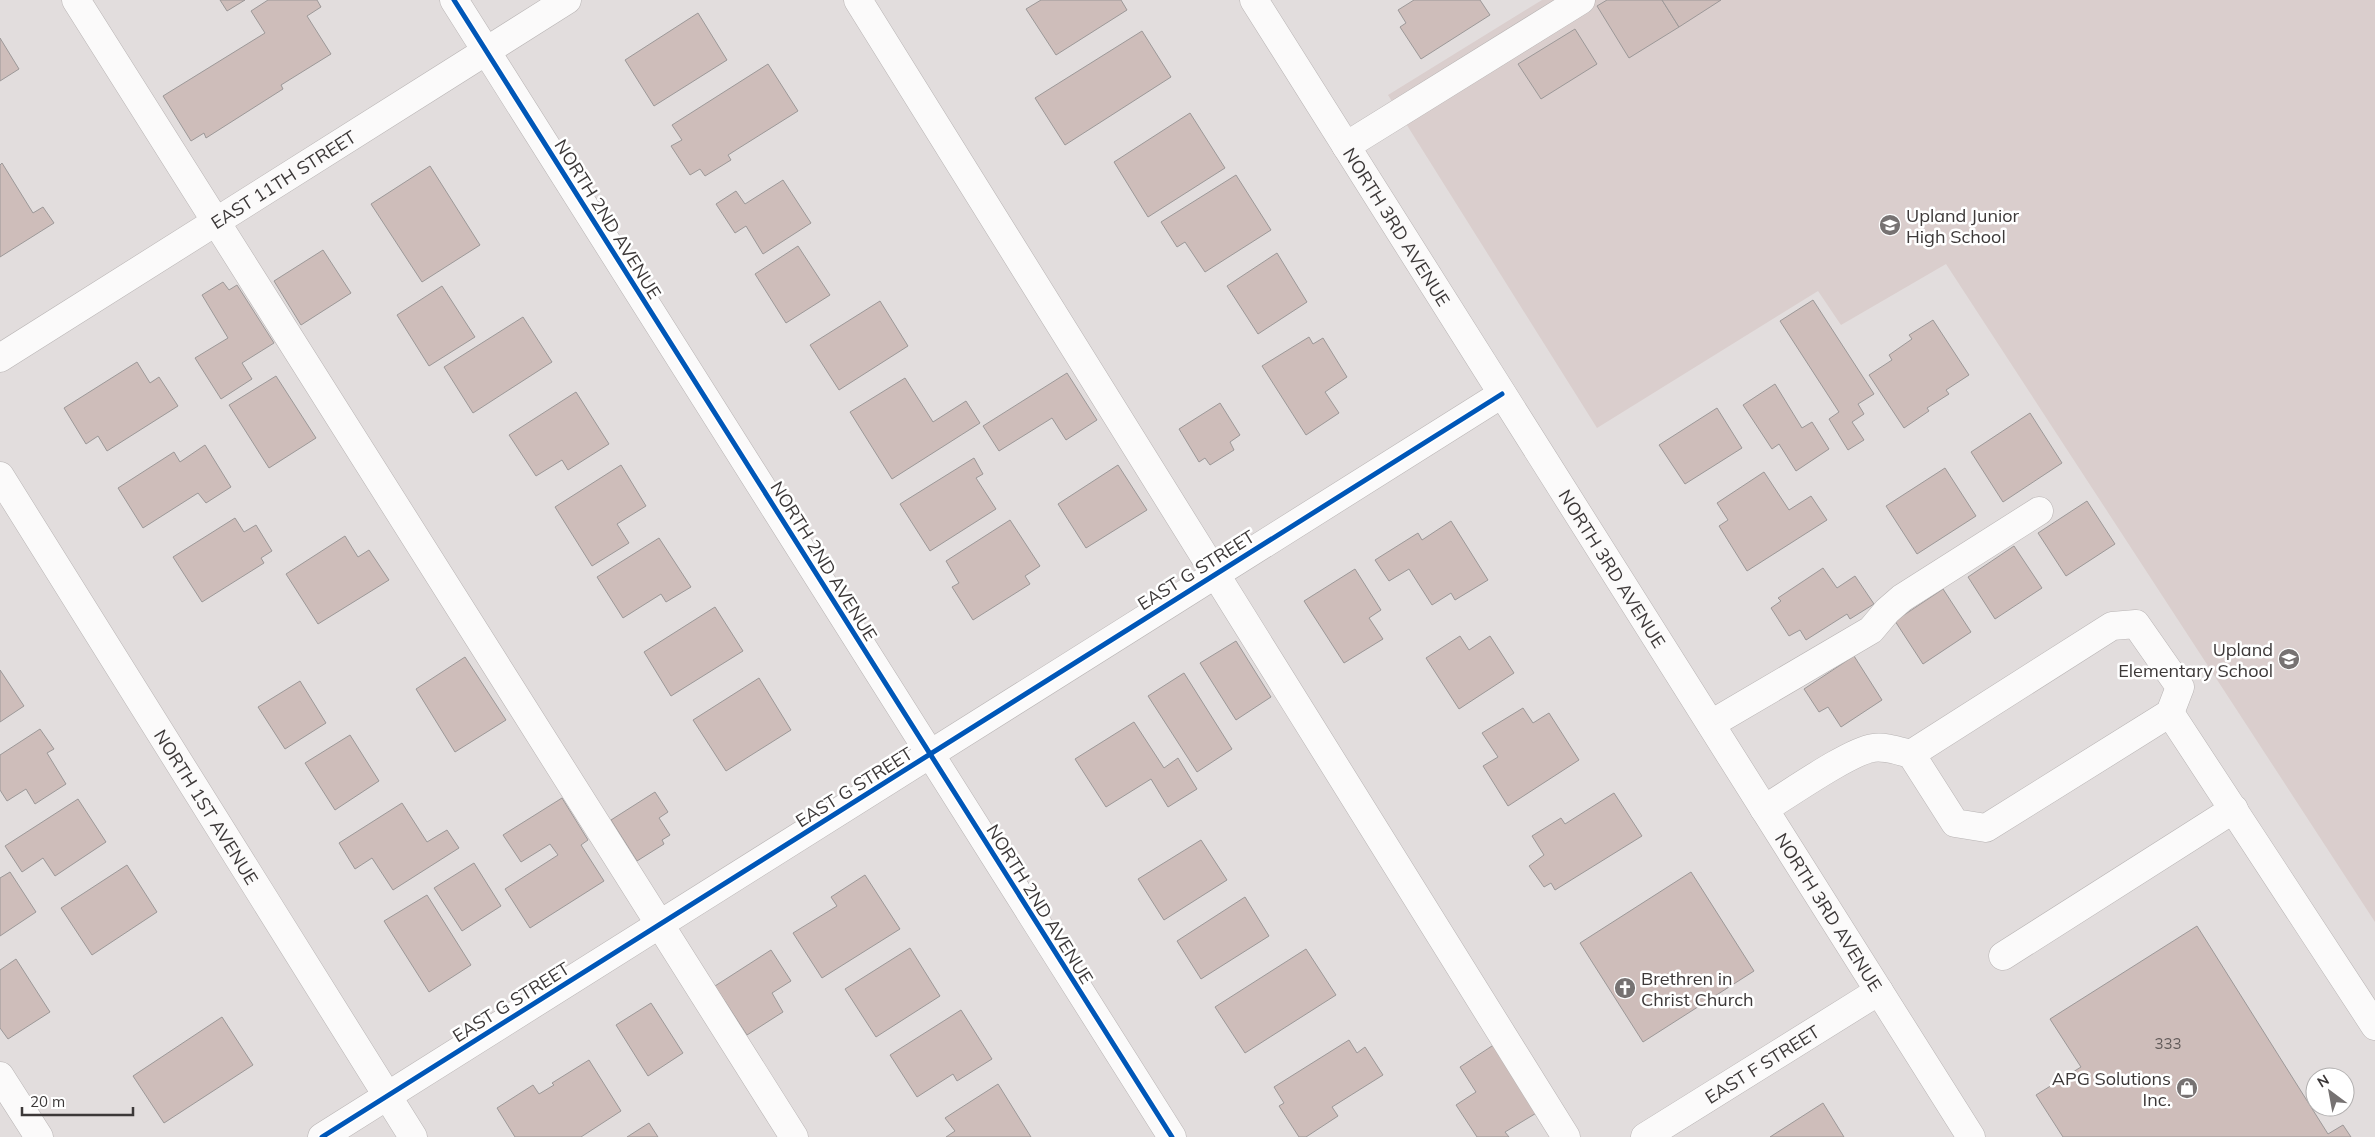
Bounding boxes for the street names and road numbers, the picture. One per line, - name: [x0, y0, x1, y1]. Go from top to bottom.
- street label: EAST 11TH STREET: [206, 125, 360, 233]
- street label: NORTH 2ND AVENUE: [550, 135, 666, 303]
- street label: NORTH 3RD AVENUE: [1338, 143, 1455, 310]
- street label: NORTH 2ND AVENUE: [766, 477, 882, 645]
- street label: NORTH 3RD AVENUE: [1554, 485, 1671, 652]
- street label: EAST G STREET: [1133, 525, 1259, 615]
- street label: NORTH 1ST AVENUE: [150, 725, 264, 889]
- street label: EAST G STREET: [791, 742, 917, 832]
- street label: NORTH 2ND AVENUE: [982, 820, 1098, 988]
- street label: NORTH 3RD AVENUE: [1771, 828, 1888, 995]
- street label: EAST G STREET: [448, 957, 574, 1047]
- street label: EAST F STREET: [1700, 1019, 1824, 1108]

